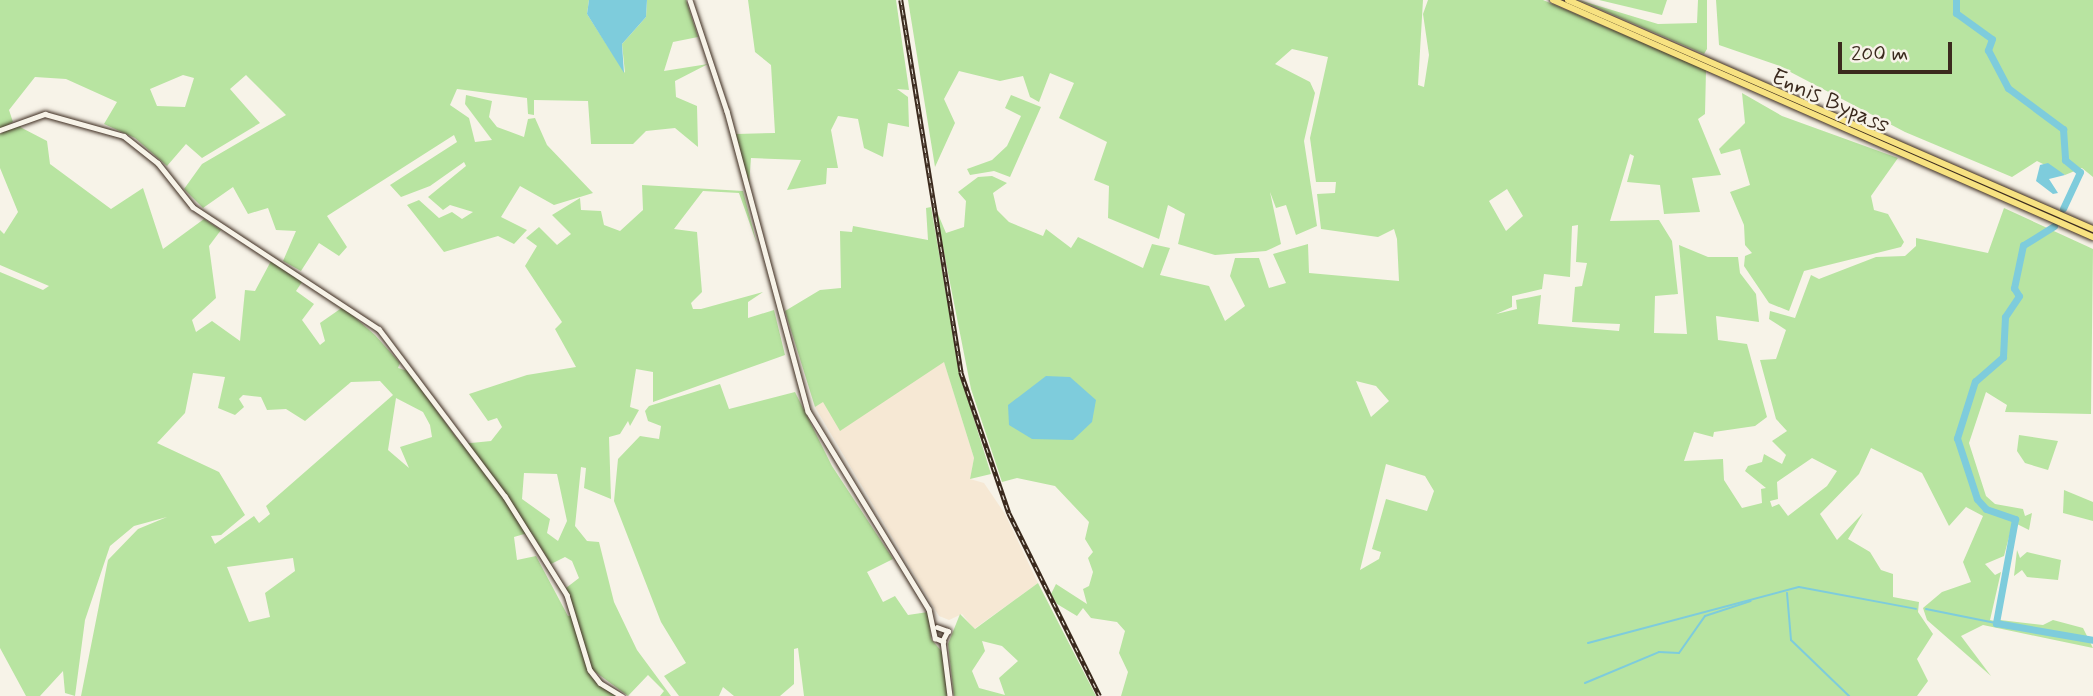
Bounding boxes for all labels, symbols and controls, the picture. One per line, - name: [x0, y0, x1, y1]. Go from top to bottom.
- scale bar: [1841, 28, 1955, 72]
- text: 200 m: [1851, 40, 1908, 68]
- street label: Ennis Bypass: [1767, 64, 1893, 140]

